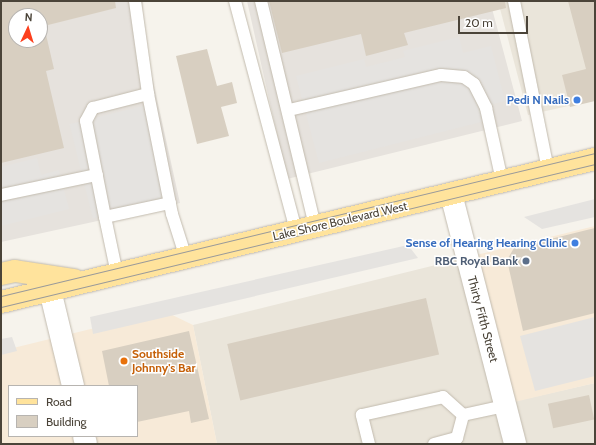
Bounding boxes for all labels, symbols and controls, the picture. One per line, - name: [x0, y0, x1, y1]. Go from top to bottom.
- north arrow: [8, 8, 48, 48]
- scale bar: [460, 8, 530, 34]
- text: N: [24, 10, 33, 24]
- text: 20 m: [465, 15, 493, 30]
- place label: Pedi N Nails: [507, 93, 569, 107]
- marker: Pedi N Nails: [572, 95, 582, 105]
- street label: Lake Shore Boulevard West: [271, 198, 409, 244]
- place label: Sense of Hearing Hearing Clinic: [406, 236, 567, 250]
- marker: Sense of Hearing Hearing Clinic: [570, 238, 580, 248]
- place label: RBC Royal Bank: [435, 254, 518, 268]
- marker: RBC Royal Bank: [521, 256, 531, 266]
- street label: Thirty Fifth Street: [465, 274, 501, 364]
- place label: Southside Johnny's Bar: [132, 347, 195, 375]
- marker: Southside Johnny's Bar: [119, 356, 129, 366]
- legend: [8, 385, 138, 437]
- text: Road: [46, 394, 72, 409]
- text: Building: [46, 414, 87, 429]

